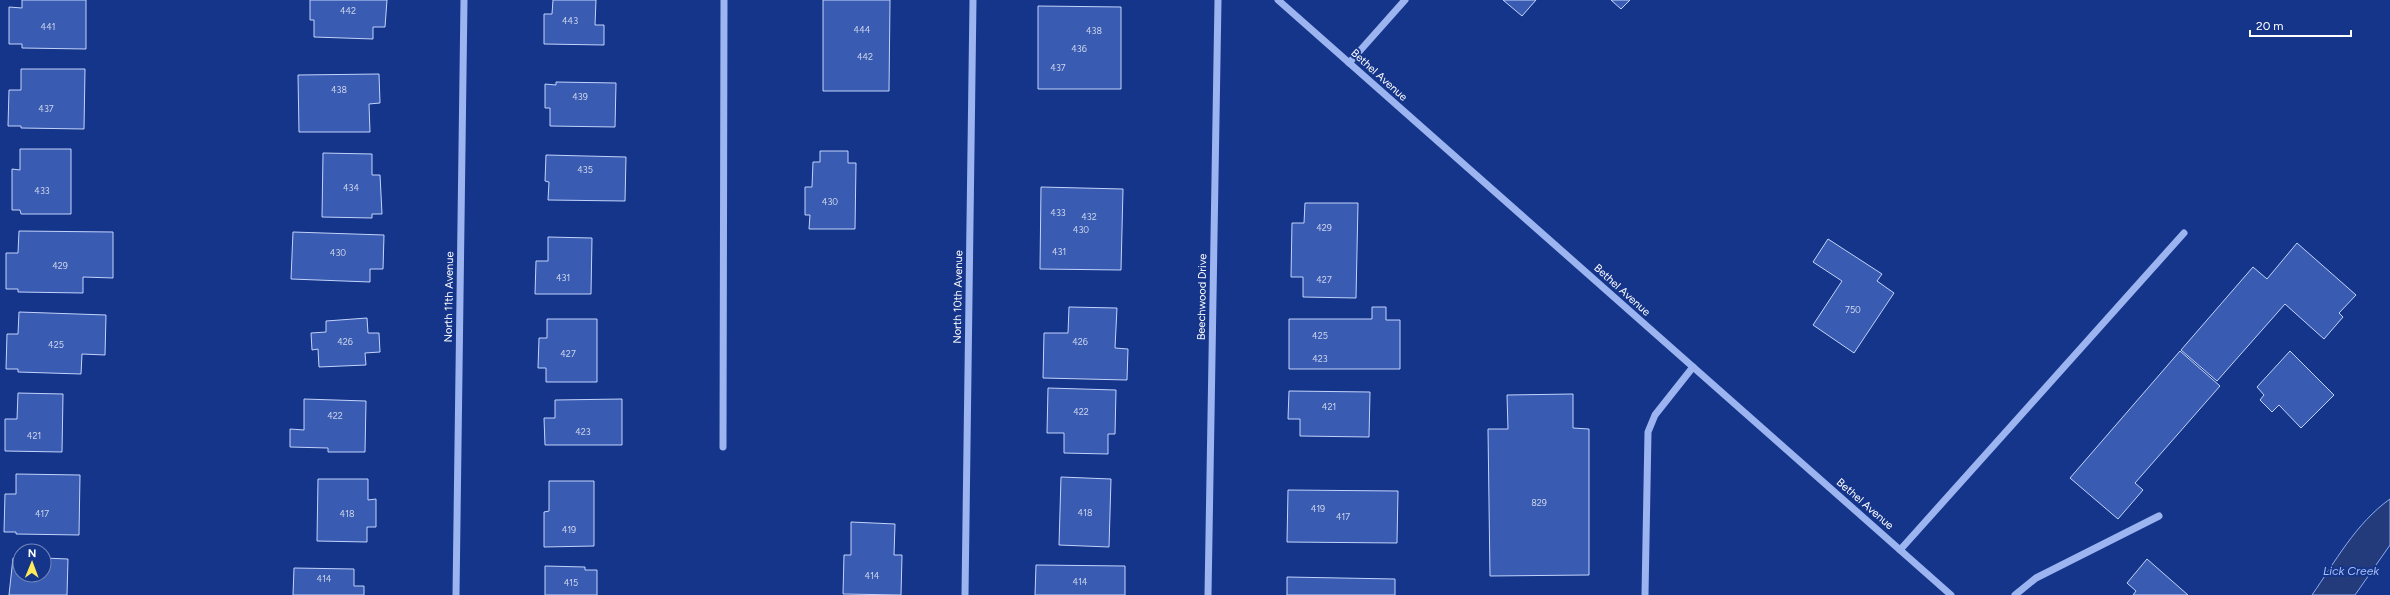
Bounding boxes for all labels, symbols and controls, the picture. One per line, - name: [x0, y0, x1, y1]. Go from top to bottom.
- house number: 442: [340, 5, 356, 16]
- scale bar: [2250, 12, 2351, 38]
- house number: 443: [562, 15, 578, 26]
- text: 20 m: [2256, 19, 2284, 33]
- house number: 441: [41, 21, 55, 32]
- house number: 444: [854, 24, 871, 35]
- house number: 438: [1086, 25, 1102, 36]
- house number: 436: [1071, 43, 1087, 54]
- street label: Bethel Avenue: [1348, 46, 1410, 104]
- house number: 442: [857, 51, 873, 62]
- house number: 437: [1050, 62, 1066, 73]
- house number: 438: [331, 84, 347, 95]
- house number: 439: [572, 91, 588, 102]
- house number: 437: [38, 103, 54, 114]
- house number: 435: [577, 164, 593, 175]
- house number: 434: [343, 182, 359, 193]
- house number: 433: [34, 185, 50, 196]
- house number: 430: [822, 196, 838, 207]
- house number: 433: [1050, 207, 1066, 218]
- house number: 432: [1081, 211, 1097, 222]
- house number: 429: [1316, 222, 1332, 233]
- house number: 430: [1073, 224, 1089, 235]
- house number: 431: [1052, 246, 1066, 257]
- house number: 430: [330, 247, 346, 258]
- street label: North 10th Avenue: [951, 250, 965, 344]
- street label: North 11th Avenue: [442, 251, 456, 343]
- street label: Beechwood Drive: [1195, 254, 1209, 340]
- house number: 429: [52, 260, 68, 271]
- street label: Bethel Avenue: [1591, 261, 1653, 319]
- house number: 431: [556, 272, 570, 283]
- house number: 427: [1316, 274, 1332, 285]
- house number: 750: [1845, 304, 1861, 315]
- house number: 425: [1312, 330, 1328, 341]
- house number: 426: [337, 336, 353, 347]
- house number: 426: [1072, 336, 1088, 347]
- house number: 425: [48, 339, 64, 350]
- house number: 427: [560, 348, 576, 359]
- house number: 423: [1312, 353, 1328, 364]
- house number: 421: [1322, 401, 1336, 412]
- house number: 422: [1073, 406, 1089, 417]
- house number: 422: [327, 410, 343, 421]
- house number: 423: [575, 426, 591, 437]
- house number: 421: [27, 430, 41, 441]
- street label: Bethel Avenue: [1834, 476, 1896, 532]
- house number: 829: [1531, 497, 1547, 508]
- house number: 419: [1311, 503, 1325, 514]
- house number: 418: [1078, 507, 1093, 518]
- house number: 417: [35, 508, 49, 519]
- house number: 418: [340, 508, 355, 519]
- house number: 417: [1336, 511, 1350, 522]
- house number: 419: [562, 524, 576, 535]
- north arrow: [12, 543, 52, 583]
- text: N: [28, 547, 37, 560]
- water label: Lick Creek: [2323, 564, 2380, 578]
- house number: 414: [865, 570, 880, 581]
- house number: 414: [317, 573, 332, 584]
- house number: 414: [1073, 576, 1088, 587]
- house number: 415: [564, 577, 578, 588]

